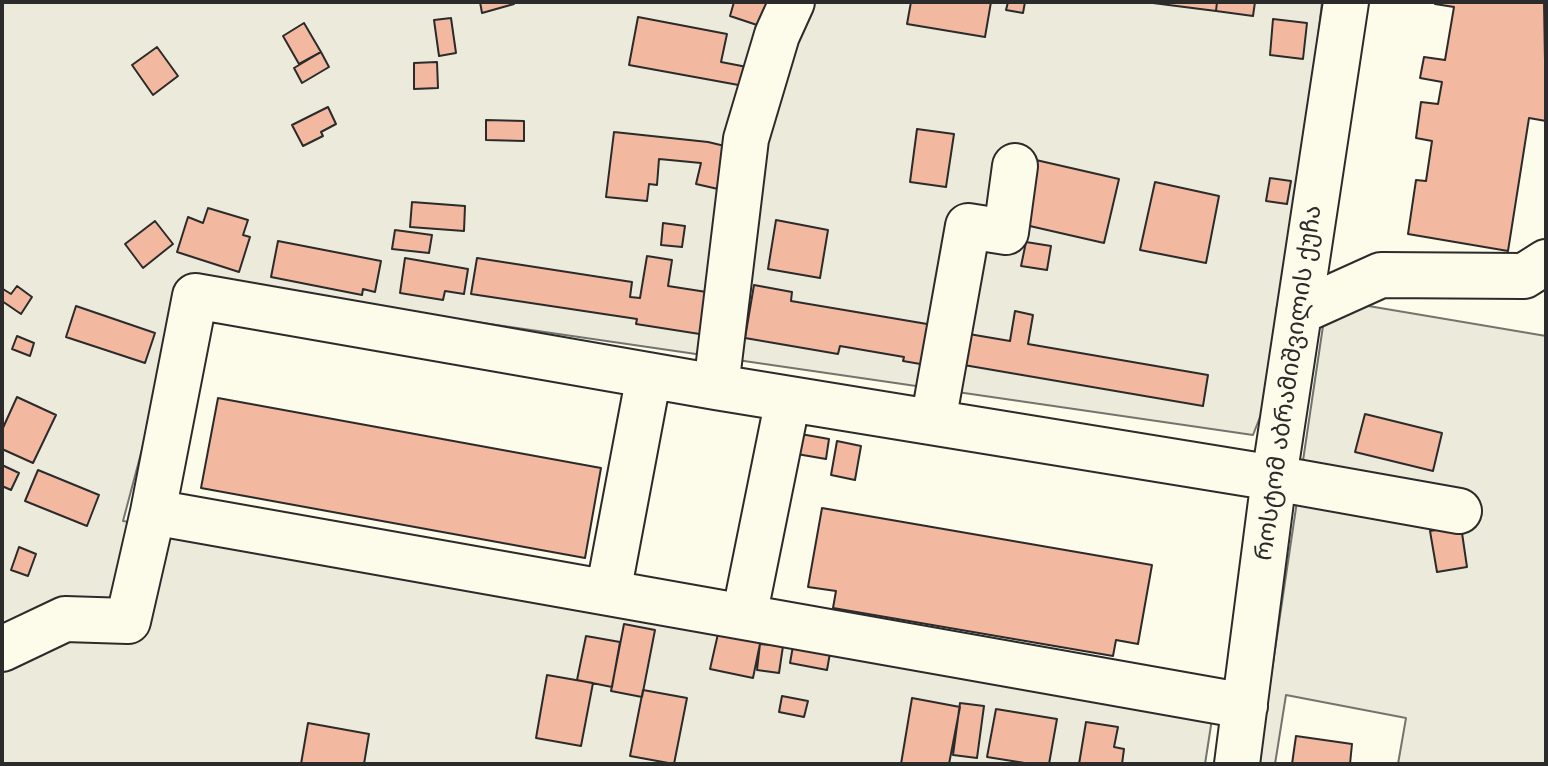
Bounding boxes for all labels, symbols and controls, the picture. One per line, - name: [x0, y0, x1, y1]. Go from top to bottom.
- street label: როსტომ აბრამიშვილის ქუჩა: [1250, 204, 1328, 562]

